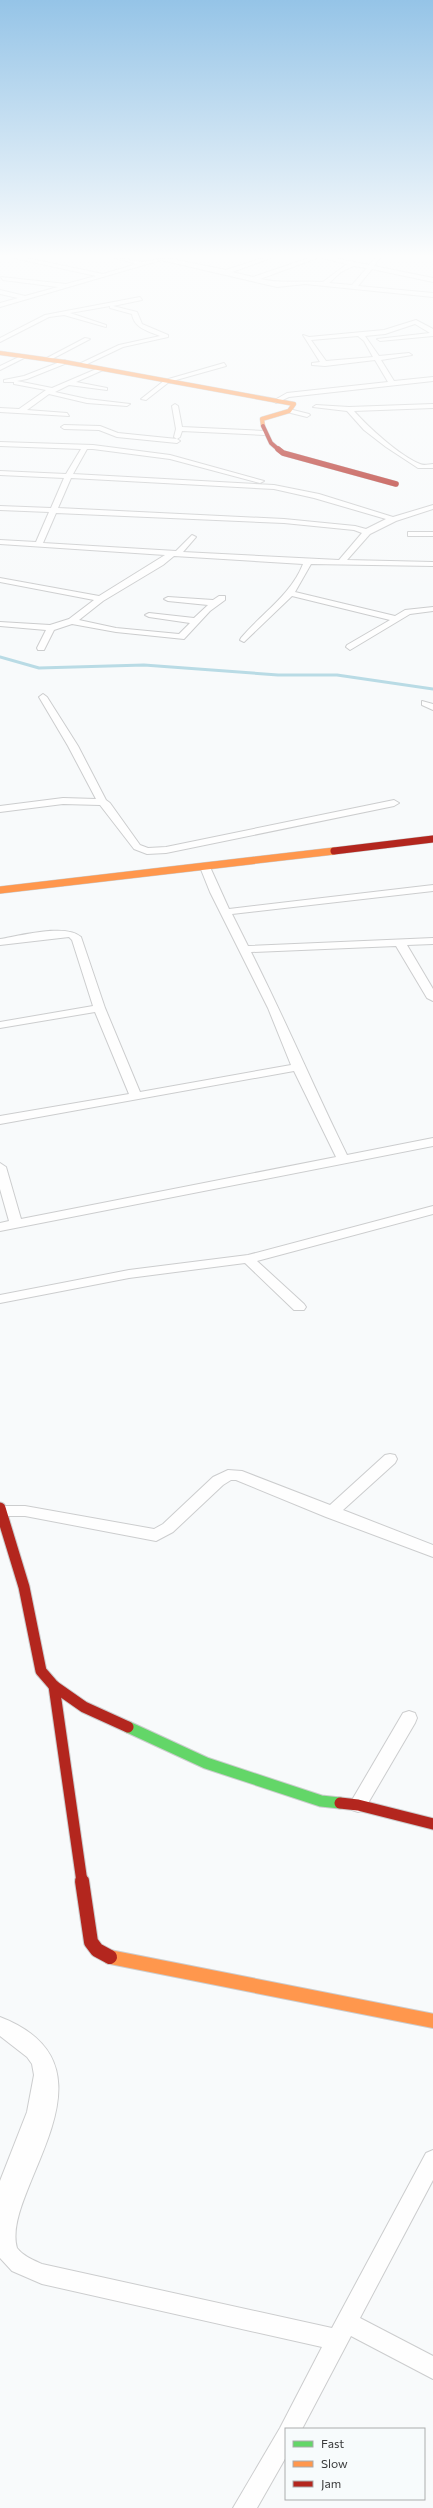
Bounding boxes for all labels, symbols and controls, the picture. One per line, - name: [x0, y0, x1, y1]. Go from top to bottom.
- legend: [285, 2428, 425, 2500]
- text: Fast: [321, 2436, 344, 2450]
- text: Slow: [321, 2456, 348, 2470]
- text: Jam: [321, 2476, 341, 2491]

